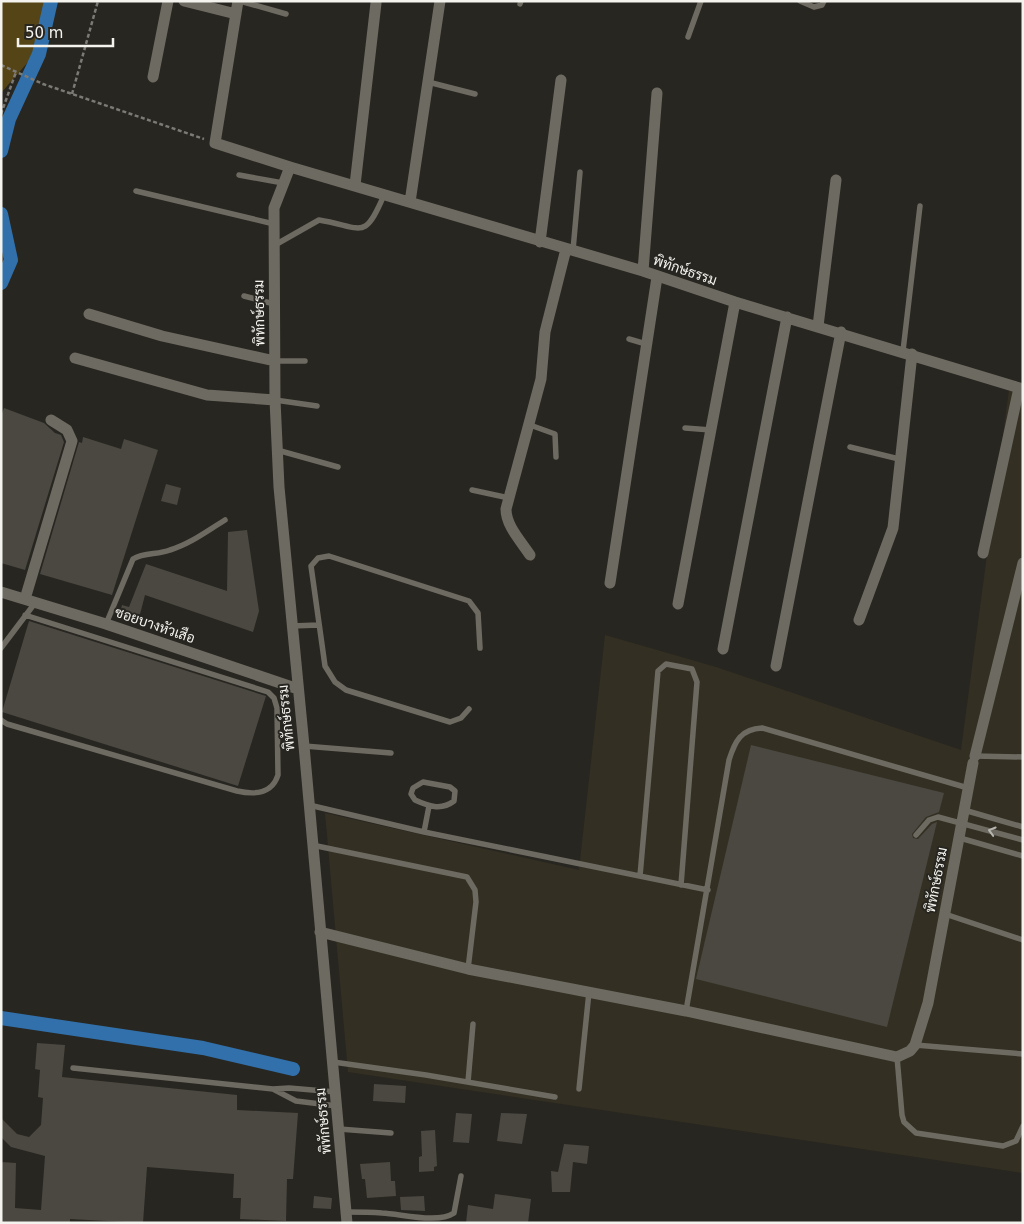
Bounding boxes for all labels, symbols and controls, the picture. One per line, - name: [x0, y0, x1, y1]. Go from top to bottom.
- scale bar: [18, 15, 112, 47]
- text: 50 m: [25, 24, 63, 42]
- street label: พิทักษ์ธรรม: [651, 251, 719, 288]
- street label: พิทักษ์ธรรม: [249, 280, 268, 346]
- street label: ซอยบางหัวเสือ: [113, 603, 198, 646]
- street label: พิทักษ์ธรรม: [274, 684, 297, 752]
- one-way arrow: [989, 827, 997, 837]
- street label: พิทักษ์ธรรม: [921, 846, 950, 914]
- street label: พิทักษ์ธรรม: [311, 1087, 334, 1155]

